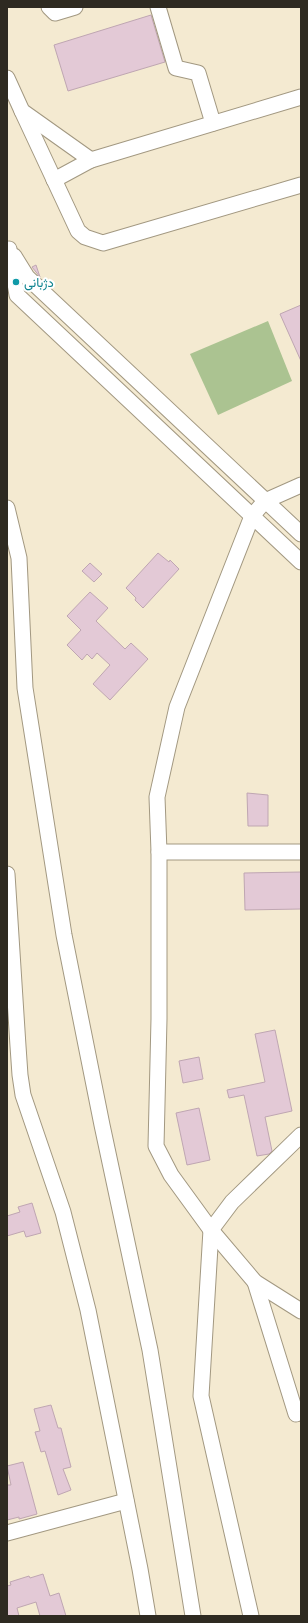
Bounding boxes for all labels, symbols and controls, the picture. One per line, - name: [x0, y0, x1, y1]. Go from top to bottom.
- place label: دژبانی: [24, 273, 54, 291]
- marker: دژبانی: [11, 277, 21, 287]

